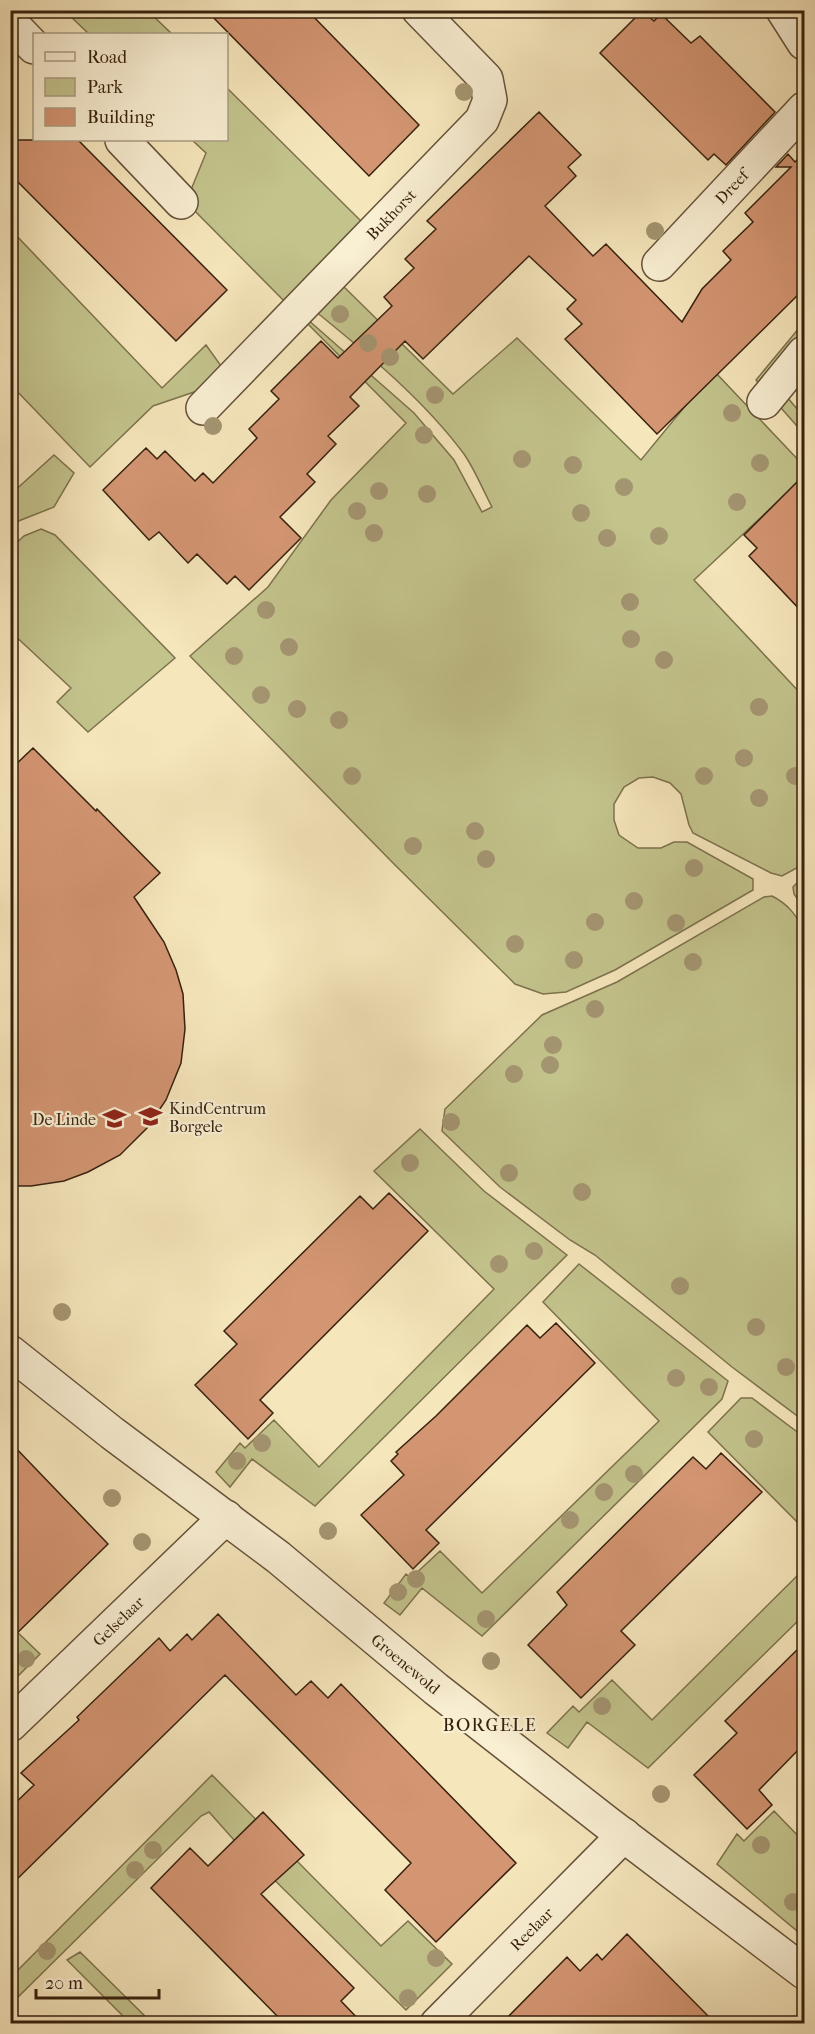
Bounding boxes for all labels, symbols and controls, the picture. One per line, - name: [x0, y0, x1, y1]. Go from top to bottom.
- legend: [33, 33, 228, 141]
- text: Road: [87, 47, 127, 68]
- text: Park: [87, 77, 124, 98]
- text: Building: [87, 107, 155, 128]
- street label: Dreef: [711, 163, 755, 208]
- street label: Bukhorst: [362, 185, 420, 243]
- place label: KindCentrum Borgele: [169, 1099, 267, 1136]
- school or university icon: KindCentrum Borgele: [138, 1104, 164, 1130]
- school or university icon: De Linde: [101, 1106, 127, 1132]
- place label: De Linde: [32, 1110, 96, 1129]
- street label: Gelselaar: [89, 1592, 148, 1650]
- street label: Groenewold: [368, 1630, 444, 1698]
- district label: BORGELE: [443, 1715, 537, 1736]
- street label: Reelaar: [506, 1903, 557, 1954]
- scale bar: [36, 1962, 159, 2000]
- text: 20 m: [45, 1973, 83, 1994]

